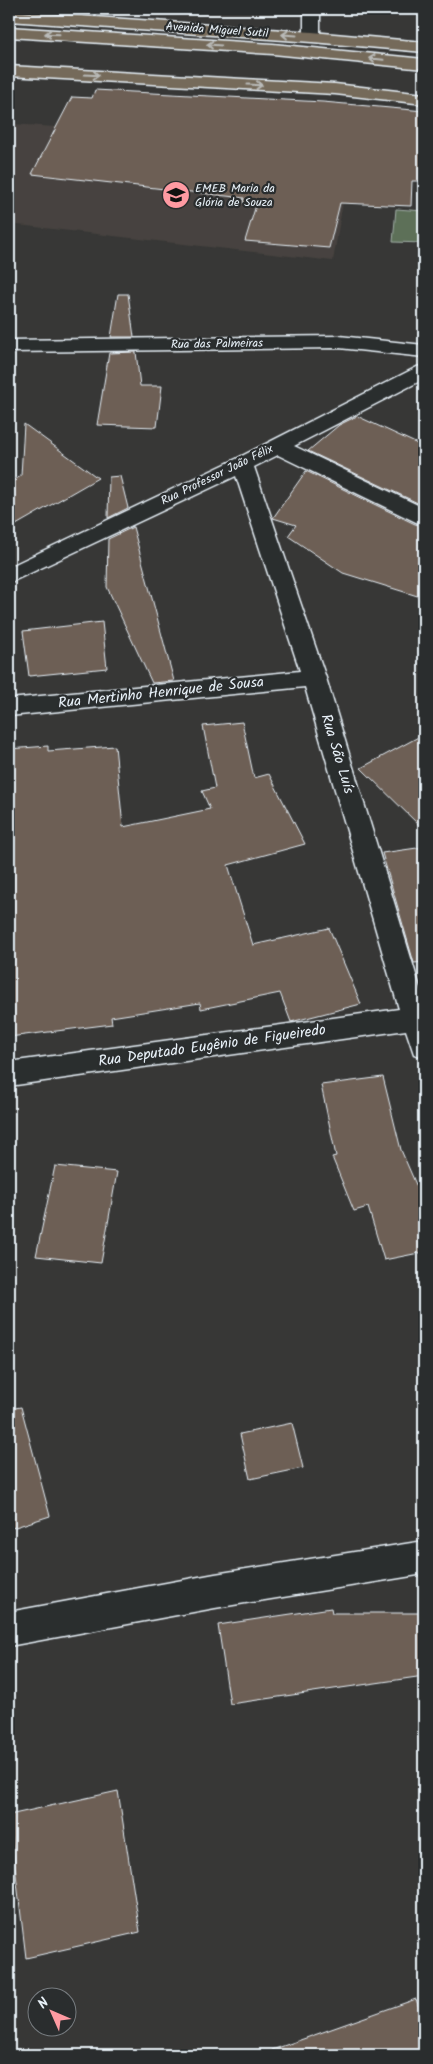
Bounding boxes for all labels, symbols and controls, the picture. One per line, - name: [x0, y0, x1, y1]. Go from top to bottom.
- street label: Avenida Miguel Sutil: [165, 17, 269, 43]
- one-way arrow: [44, 30, 60, 39]
- one-way arrow: [281, 31, 297, 40]
- one-way arrow: [206, 40, 222, 49]
- one-way arrow: [368, 54, 384, 64]
- one-way arrow: [84, 71, 100, 80]
- one-way arrow: [246, 80, 262, 89]
- place label: EMEB Maria da Glória de Souza: [195, 179, 275, 212]
- school or university icon: EMEB Maria da Glória de Souza: [161, 180, 191, 210]
- street label: Rua das Palmeiras: [171, 334, 263, 354]
- street label: Rua Professor João Félix: [158, 439, 277, 510]
- street label: Rua Mertinho Henrique de Sousa: [57, 670, 265, 716]
- street label: Rua São Luís: [314, 711, 361, 797]
- street label: Rua Deputado Eugênio de Figueiredo: [97, 1018, 327, 1074]
- north arrow: [28, 1986, 78, 2036]
- text: N: [33, 1992, 55, 2014]

